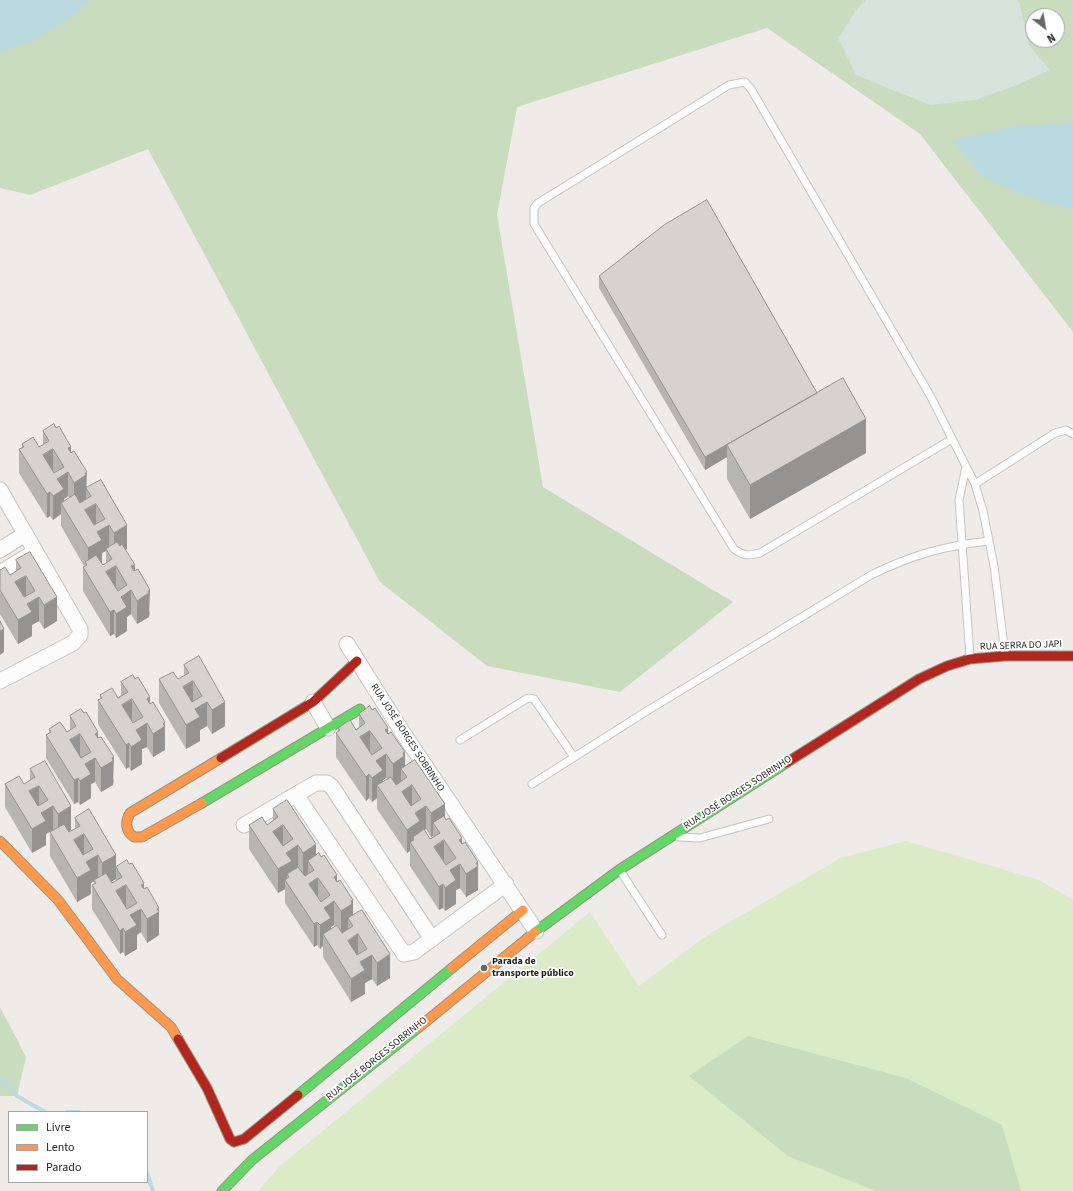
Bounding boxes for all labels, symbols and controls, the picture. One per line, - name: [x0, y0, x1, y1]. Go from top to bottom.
- north arrow: [1025, 8, 1065, 48]
- text: N: [1044, 30, 1058, 46]
- street label: RUA SERRA DO JAPI: [980, 639, 1062, 653]
- street label: RUA JOSÉ BORGES SOBRINHO: [368, 682, 446, 794]
- street label: RUA JOSÉ BORGES SOBRINHO: [682, 754, 794, 832]
- place label: Parada de transporte público: [492, 956, 574, 980]
- marker: Parada de transporte público: [479, 963, 489, 973]
- street label: RUA JOSÉ BORGES SOBRINHO: [324, 1015, 430, 1103]
- legend: [8, 1111, 148, 1183]
- text: Livre: [46, 1119, 70, 1136]
- text: Lento: [46, 1139, 75, 1156]
- text: Parado: [46, 1159, 81, 1176]

